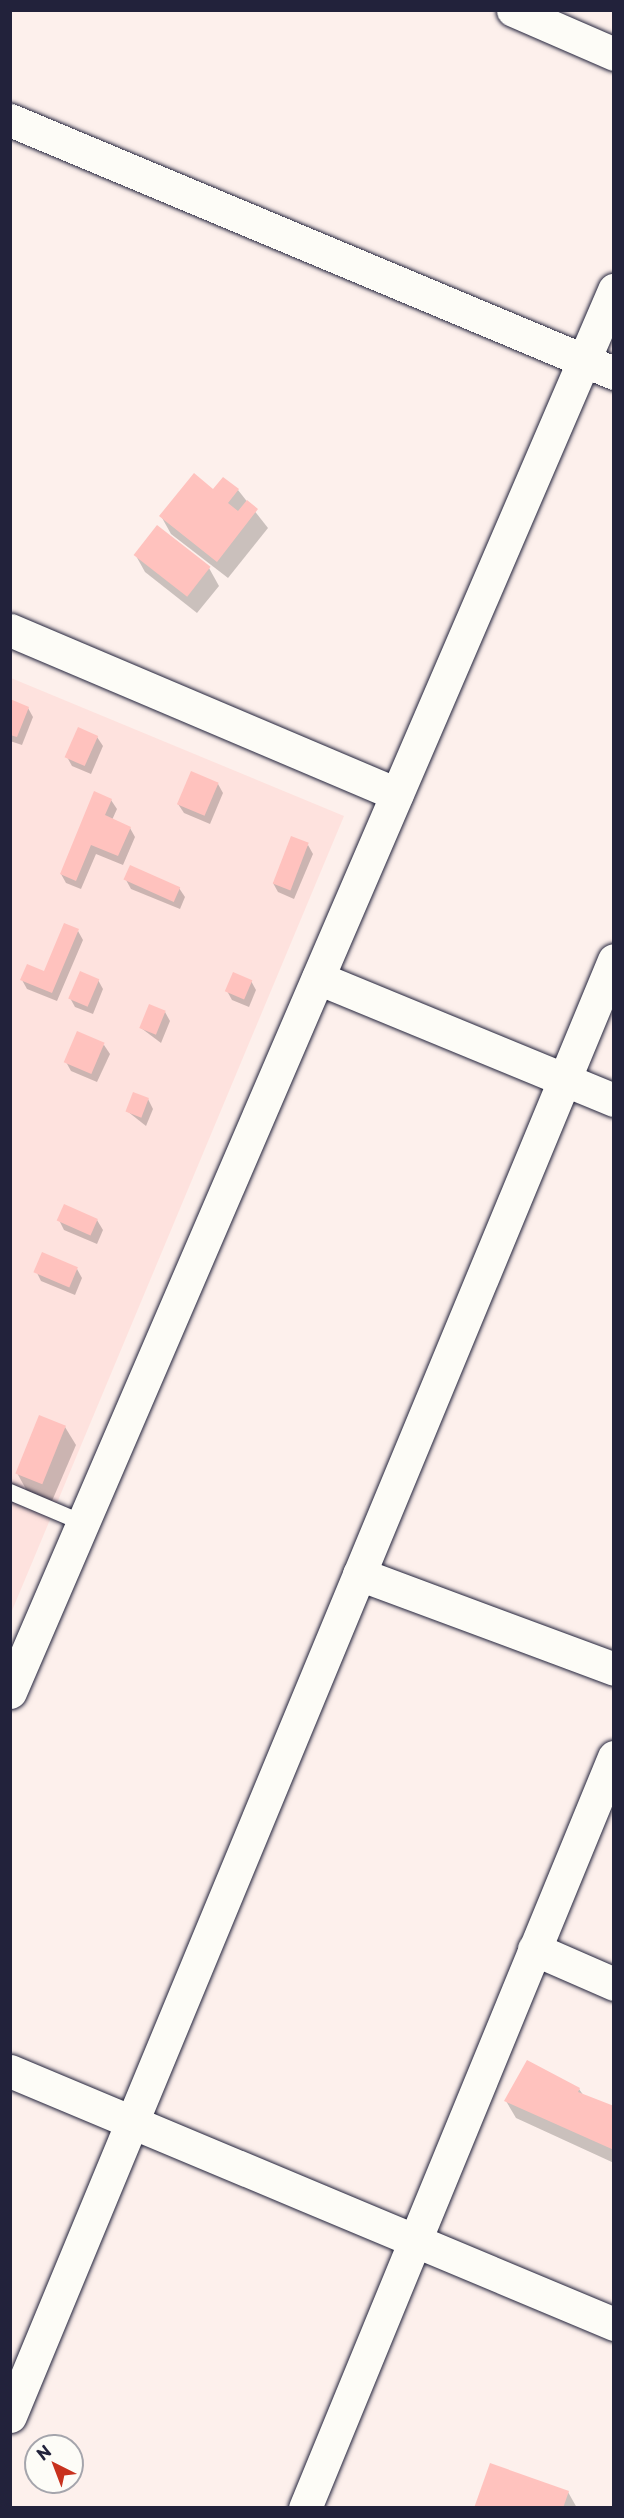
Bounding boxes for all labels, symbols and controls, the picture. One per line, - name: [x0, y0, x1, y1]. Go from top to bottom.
- north arrow: [24, 2434, 84, 2494]
- text: N: [31, 2439, 56, 2465]

